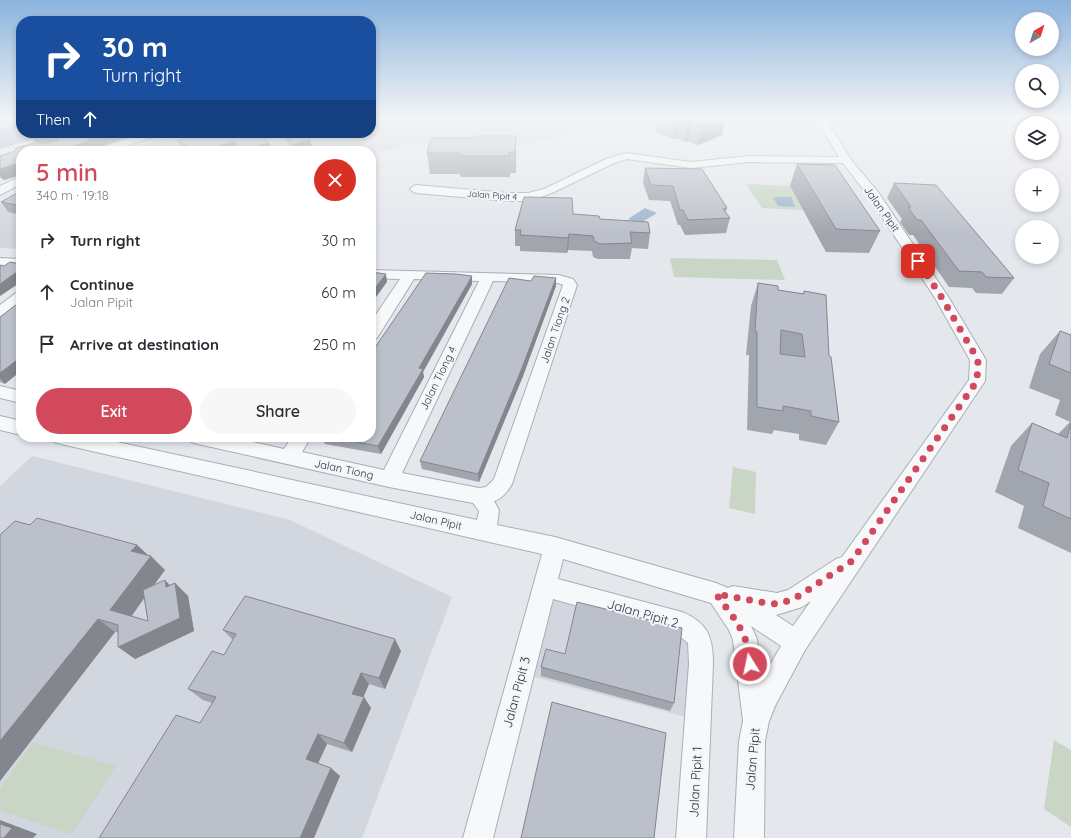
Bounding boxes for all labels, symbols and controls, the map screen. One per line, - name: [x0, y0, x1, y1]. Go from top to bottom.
- north arrow: [1015, 12, 1059, 56]
- map controls: [1015, 12, 1059, 264]
- text: 30 m: [102, 29, 168, 64]
- icon: right: [36, 32, 88, 84]
- text: Turn right: [102, 64, 182, 87]
- button: search: [1015, 64, 1059, 108]
- icon: ahead: [79, 108, 101, 130]
- text: Then: [36, 110, 71, 129]
- button: layers: [1015, 116, 1059, 160]
- text: 5 min: [36, 157, 98, 187]
- button: close: [314, 159, 356, 201]
- button: +: [1015, 168, 1059, 212]
- street label: Jalan Pipit: [861, 183, 903, 235]
- text: 340 m · 19:18: [36, 187, 109, 203]
- street label: Jalan Pipit 4: [466, 188, 518, 202]
- button: −: [1015, 220, 1059, 264]
- icon: right: [36, 229, 58, 251]
- text: Turn right: [70, 231, 141, 250]
- text: 30 m: [321, 231, 356, 250]
- pin: [901, 244, 935, 278]
- icon: arrive: [907, 250, 929, 272]
- text: Continue: [70, 275, 134, 294]
- icon: ahead: [36, 281, 58, 303]
- text: 60 m: [321, 283, 356, 302]
- text: Jalan Pipit: [70, 294, 133, 310]
- street label: Jalan Tiong 2: [537, 295, 573, 365]
- icon: arrive: [36, 333, 58, 355]
- text: Arrive at destination: [70, 335, 219, 354]
- text: 250 m: [313, 335, 356, 354]
- street label: Jalan Tiong 4: [417, 344, 460, 412]
- button: Exit: [36, 388, 192, 434]
- button: Share: [200, 388, 356, 434]
- street label: Jalan Tiong: [313, 456, 375, 482]
- street label: Jalan Pipit: [409, 507, 464, 533]
- street label: Jalan Pipit 2: [605, 595, 681, 631]
- position arrow: [729, 643, 771, 685]
- street label: Jalan Pipit 3: [499, 654, 533, 729]
- street label: Jalan Pipit: [741, 727, 763, 791]
- street label: Jalan Pipit 1: [685, 746, 705, 818]

